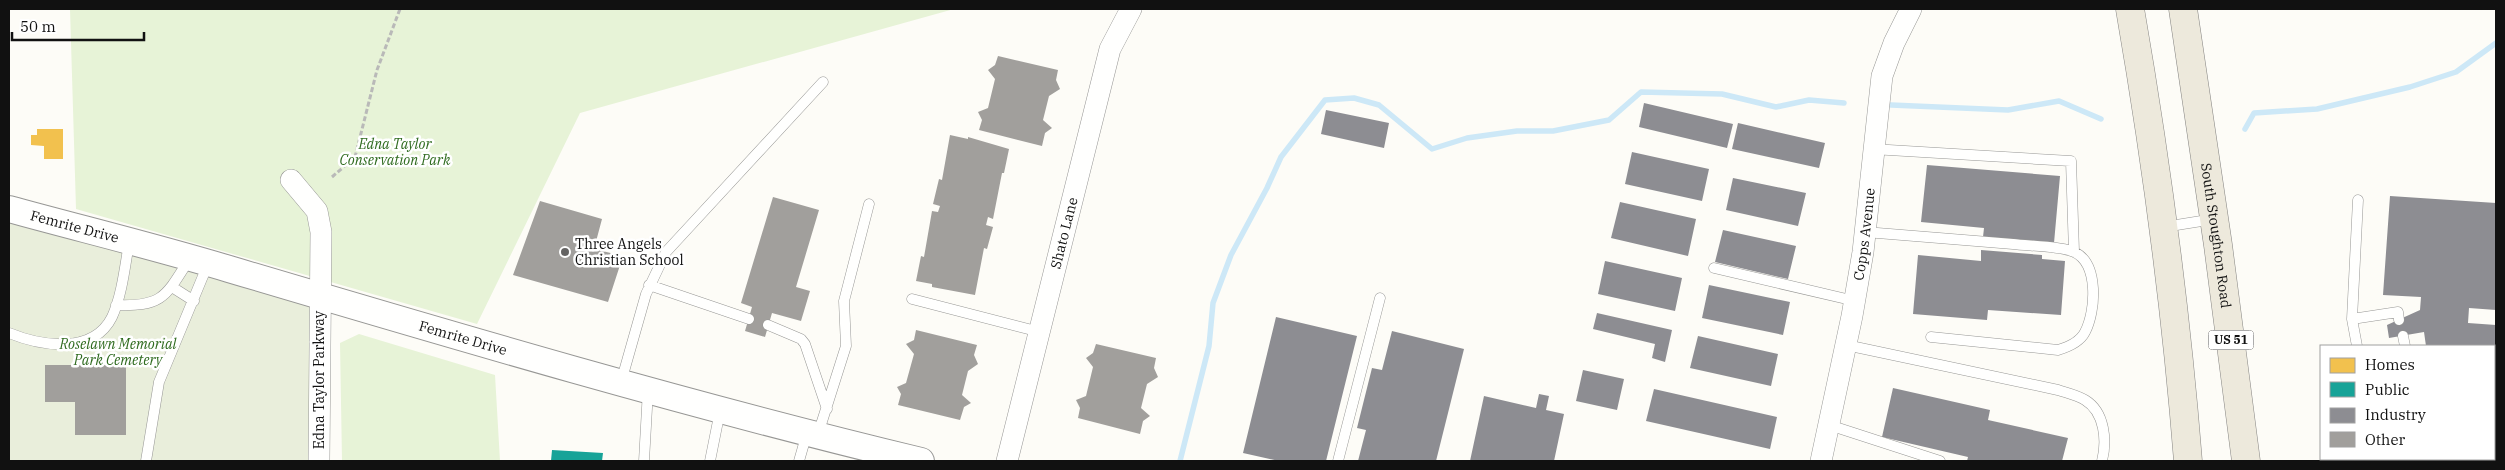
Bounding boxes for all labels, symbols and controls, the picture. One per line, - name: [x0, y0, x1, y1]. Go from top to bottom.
- scale bar: [12, 10, 145, 42]
- text: 50 m: [20, 17, 56, 36]
- park label: Edna Taylor Conservation Park: [340, 135, 451, 169]
- street label: South Stoughton Road: [2197, 162, 2235, 310]
- street label: Copps Avenue: [1849, 187, 1879, 282]
- street label: Shato Lane: [1046, 195, 1082, 271]
- street label: Femrite Drive: [28, 206, 121, 247]
- place label: Three Angels Christian School: [575, 235, 684, 269]
- marker: Three Angels Christian School: [559, 246, 571, 258]
- street label: Edna Taylor Parkway: [310, 310, 328, 449]
- street label: Femrite Drive: [417, 317, 509, 359]
- road number: US 51: [2208, 330, 2254, 350]
- park label: Roselawn Memorial Park Cemetery: [58, 335, 178, 369]
- legend: [2320, 345, 2495, 460]
- text: Homes: [2365, 355, 2415, 374]
- text: Public: [2365, 380, 2410, 399]
- text: Industry: [2365, 405, 2426, 424]
- text: Other: [2365, 430, 2405, 449]

